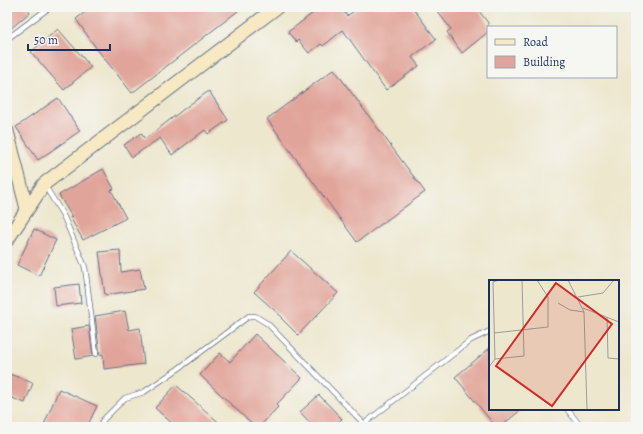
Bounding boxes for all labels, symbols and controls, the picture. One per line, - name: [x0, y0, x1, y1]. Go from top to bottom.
- scale bar: [28, 26, 110, 52]
- legend: [487, 26, 617, 78]
- text: 50 m: [34, 32, 58, 48]
- text: Road: [523, 34, 549, 50]
- text: Building: [523, 54, 565, 70]
- inset map: [489, 280, 619, 410]

